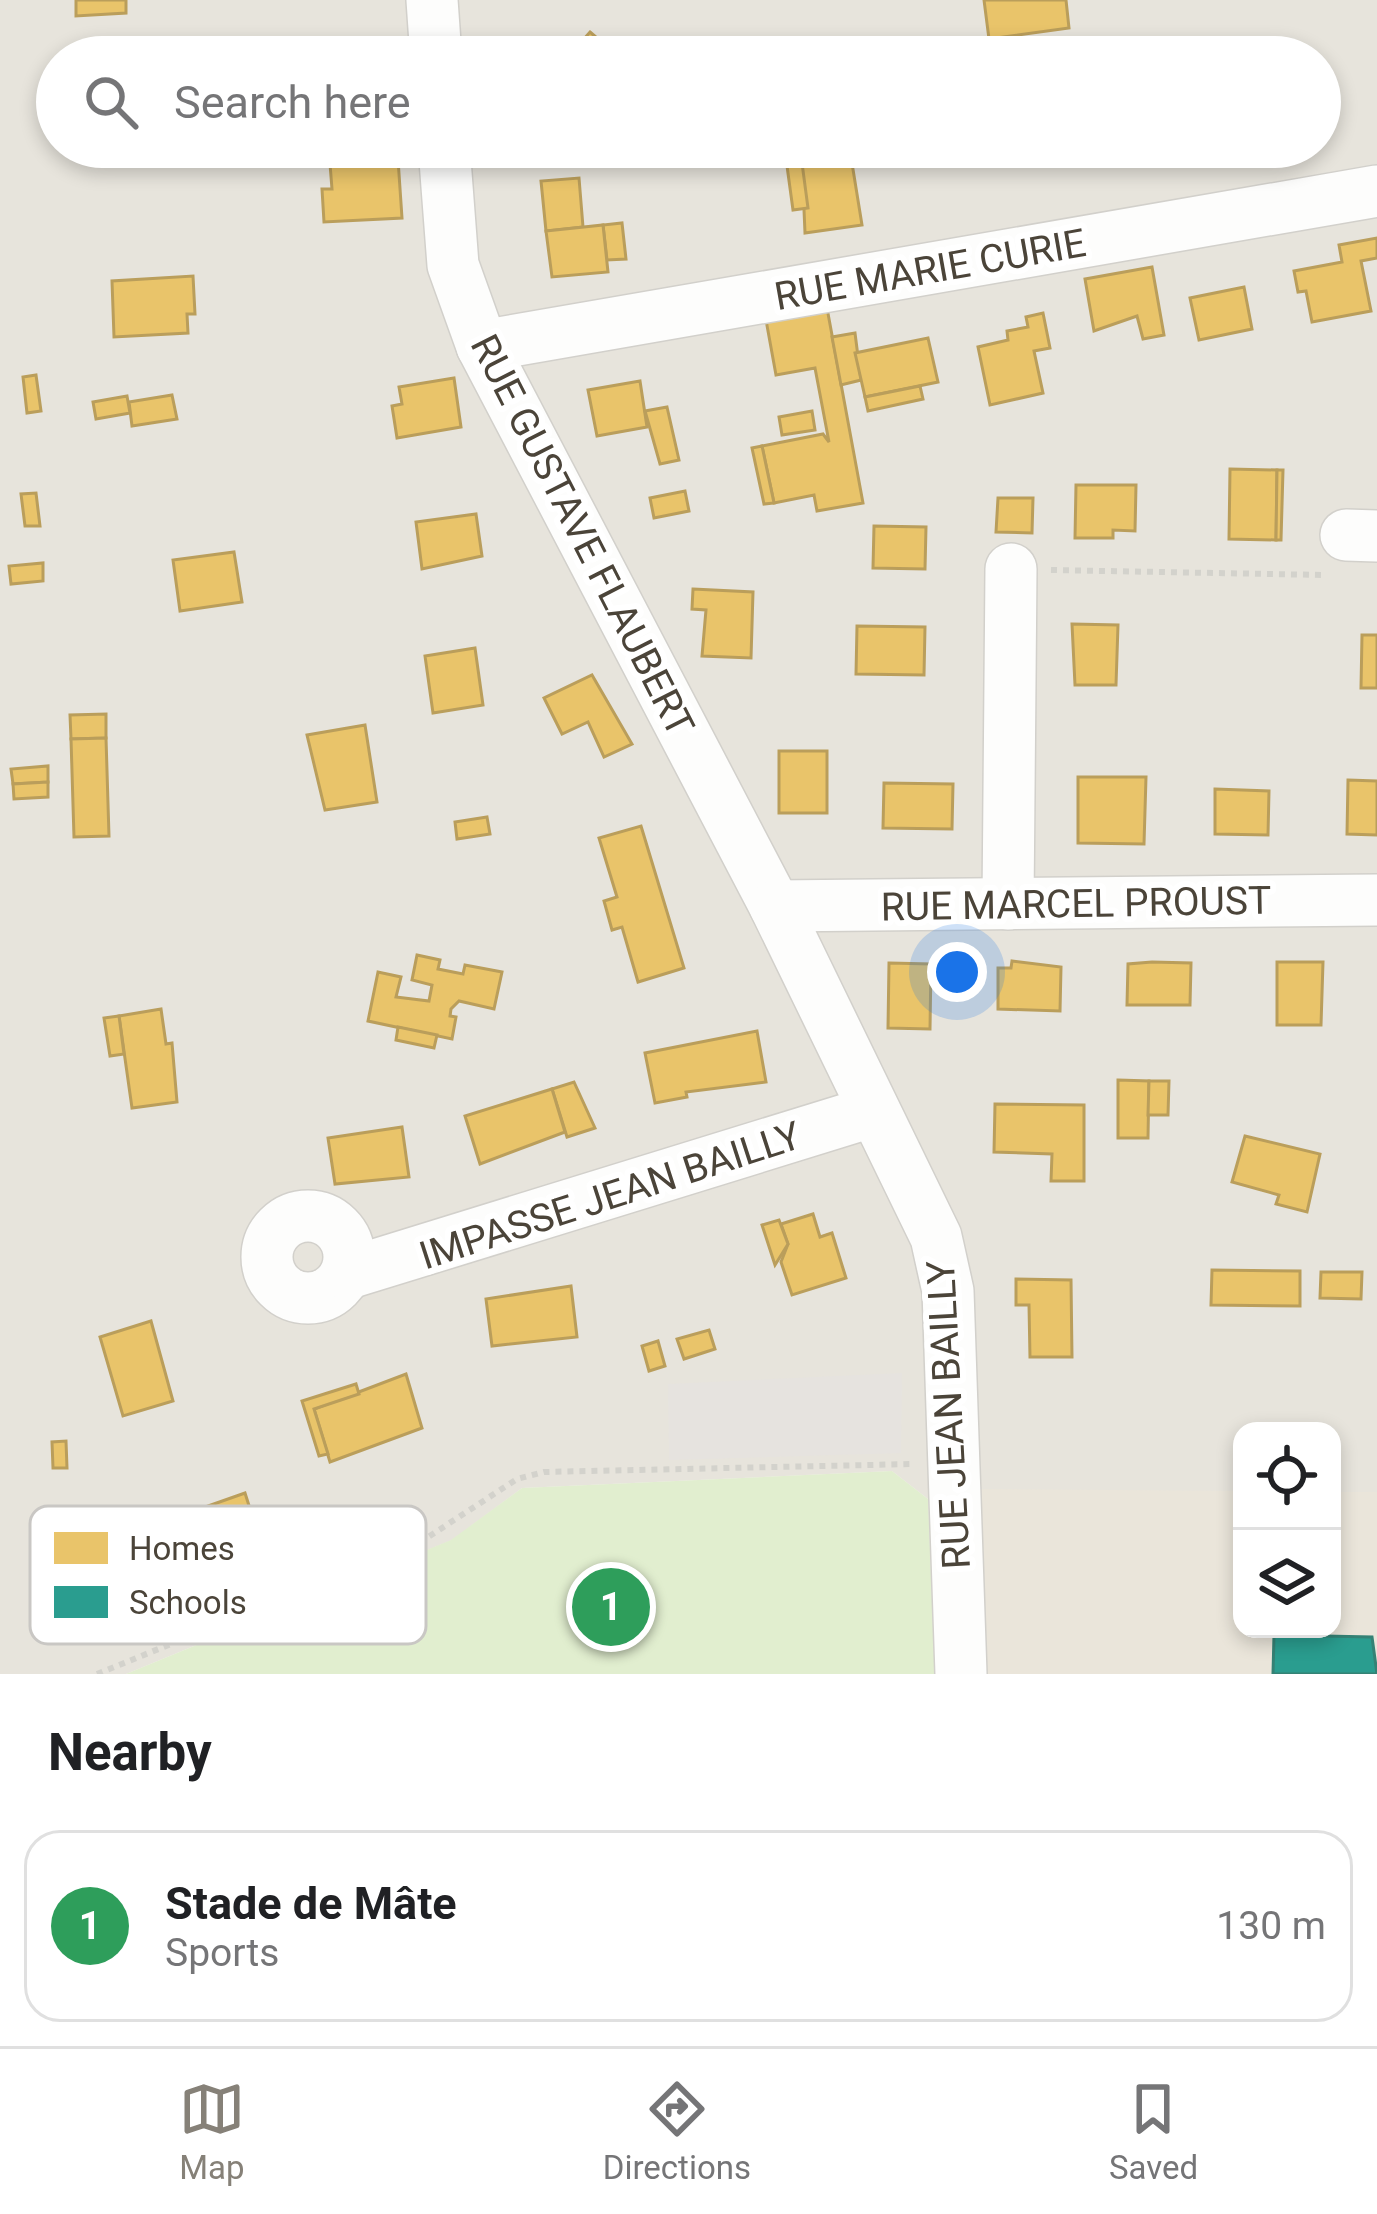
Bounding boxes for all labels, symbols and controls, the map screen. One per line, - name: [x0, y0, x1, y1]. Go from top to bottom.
- search box: [36, 36, 1341, 168]
- icon: search: [78, 69, 144, 135]
- text: Search here: [174, 76, 411, 129]
- street label: RUE MARIE CURIE: [771, 220, 1089, 320]
- street label: RUE GUSTAVE FLAUBERT: [461, 327, 703, 744]
- street label: RUE MARCEL PROUST: [880, 878, 1272, 930]
- your location: [927, 942, 987, 1002]
- street label: IMPASSE JEAN BAILLY: [414, 1112, 807, 1279]
- street label: RUE JEAN BAILLY: [918, 1259, 980, 1570]
- map controls: [1233, 1422, 1341, 1638]
- button: locate: [1233, 1422, 1341, 1530]
- legend: [30, 1506, 426, 1644]
- text: Homes: [129, 1529, 235, 1568]
- button: layers: [1233, 1530, 1341, 1638]
- pin: 1: [572, 1562, 650, 1652]
- text: Schools: [129, 1583, 247, 1622]
- text: Nearby: [48, 1723, 212, 1782]
- text: Stade de Mâte: [165, 1877, 457, 1930]
- text: 1: [79, 1903, 101, 1949]
- text: 130 m: [1216, 1903, 1326, 1949]
- text: Sports: [165, 1930, 279, 1976]
- tab: Map: [179, 2076, 245, 2187]
- tab: Directions: [603, 2076, 751, 2187]
- tab: Saved: [1109, 2076, 1198, 2187]

